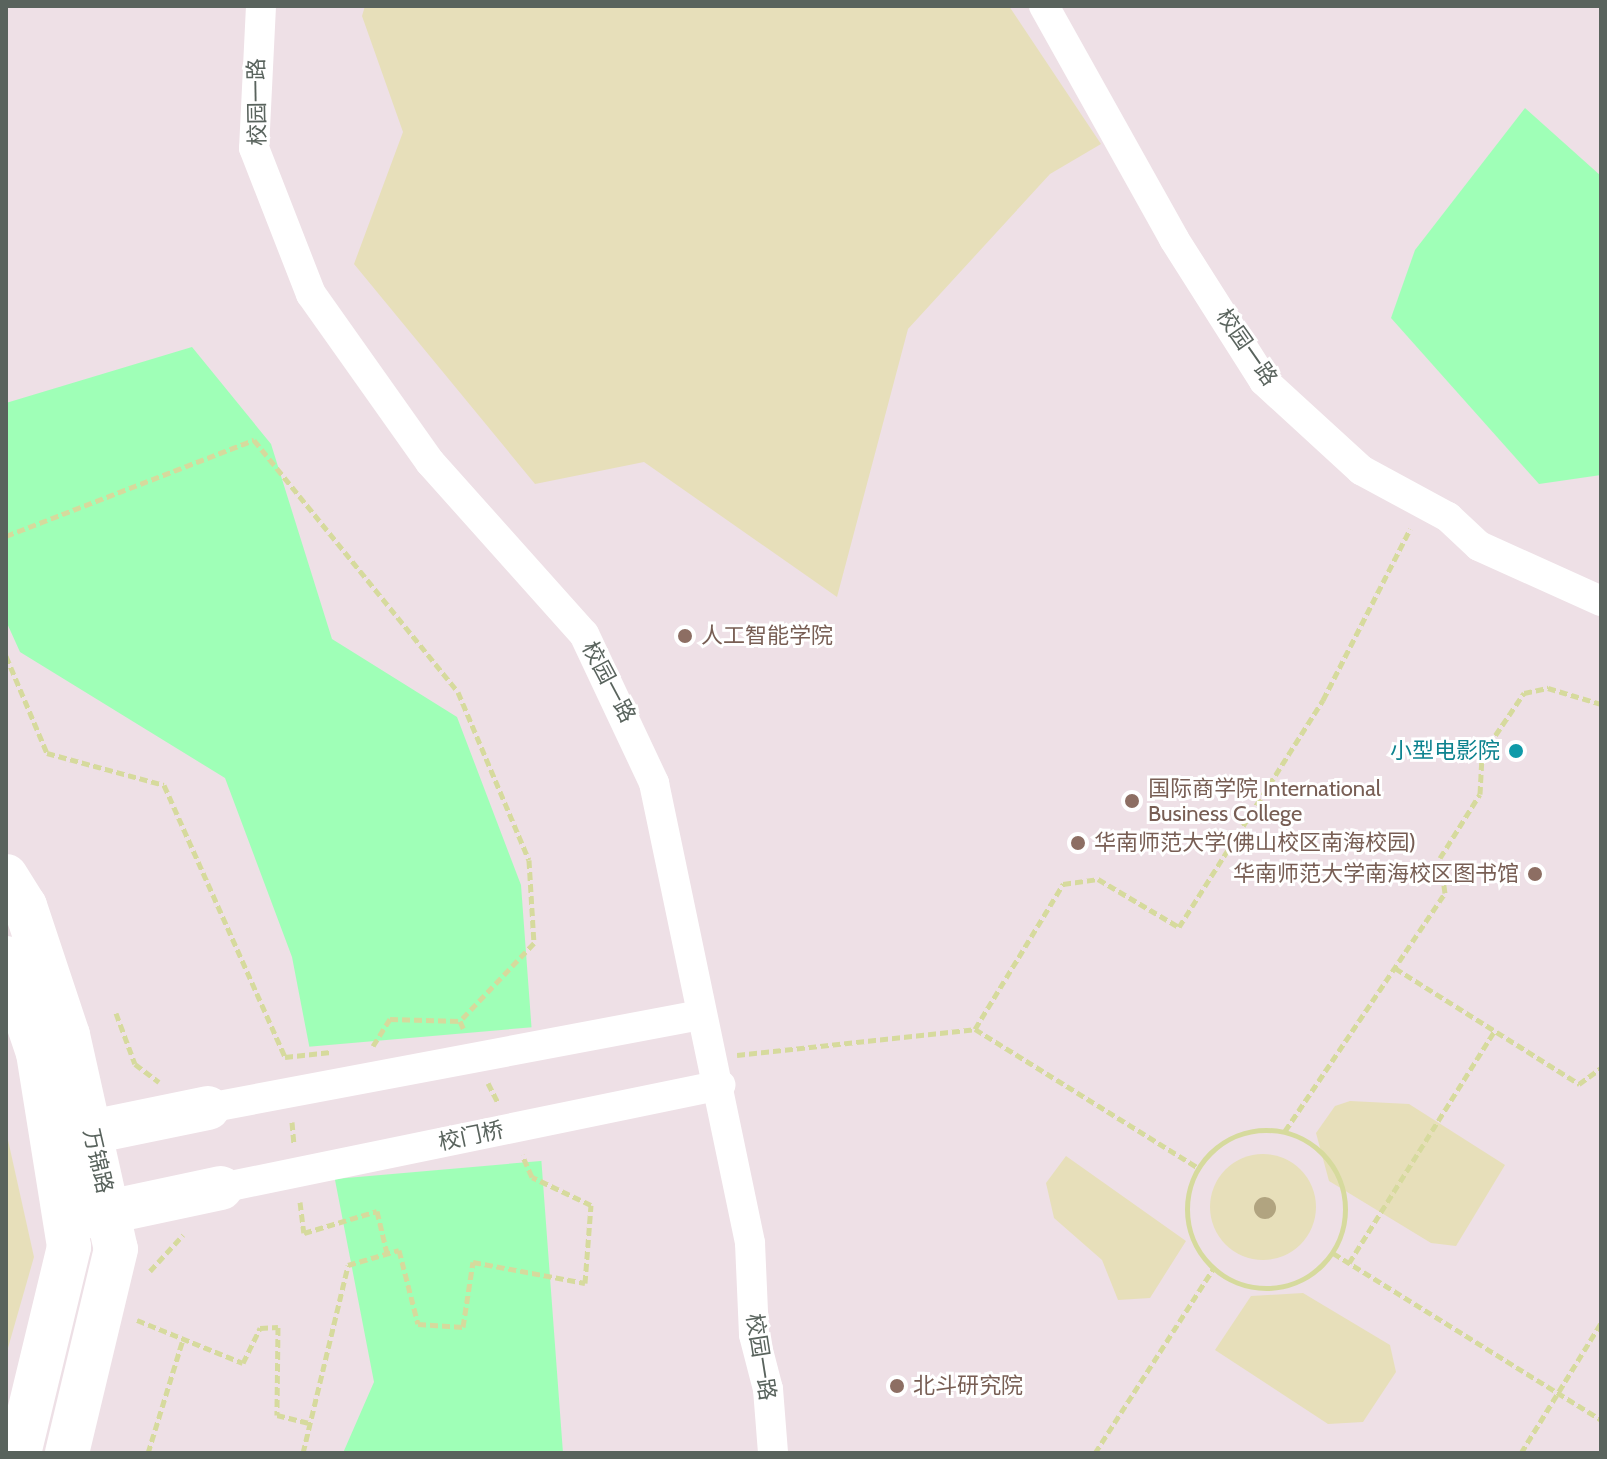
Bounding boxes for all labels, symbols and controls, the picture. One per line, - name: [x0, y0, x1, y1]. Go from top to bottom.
- street label: 校园一路: [243, 58, 271, 146]
- street label: 校园一路: [1211, 303, 1283, 391]
- place label: 人工智能学院: [701, 623, 833, 649]
- marker: 人工智能学院: [676, 627, 694, 645]
- street label: 校园一路: [577, 637, 641, 727]
- place label: 小型电影院: [1390, 738, 1500, 764]
- marker: 小型电影院: [1507, 742, 1525, 760]
- place label: 国际商学院 International Business College: [1148, 775, 1381, 826]
- marker: 国际商学院 International Business College: [1123, 792, 1141, 810]
- place label: 华南师范大学(佛山校区南海校园): [1094, 830, 1416, 856]
- marker: 华南师范大学(佛山校区南海校园): [1069, 834, 1087, 852]
- place label: 华南师范大学南海校区图书馆: [1233, 861, 1519, 887]
- marker: 华南师范大学南海校区图书馆: [1526, 865, 1544, 883]
- street label: 校门桥: [436, 1116, 506, 1156]
- street label: 万锦路: [78, 1126, 118, 1196]
- street label: 校园一路: [741, 1311, 781, 1403]
- place label: 北斗研究院: [913, 1373, 1023, 1399]
- marker: 北斗研究院: [888, 1377, 906, 1395]

